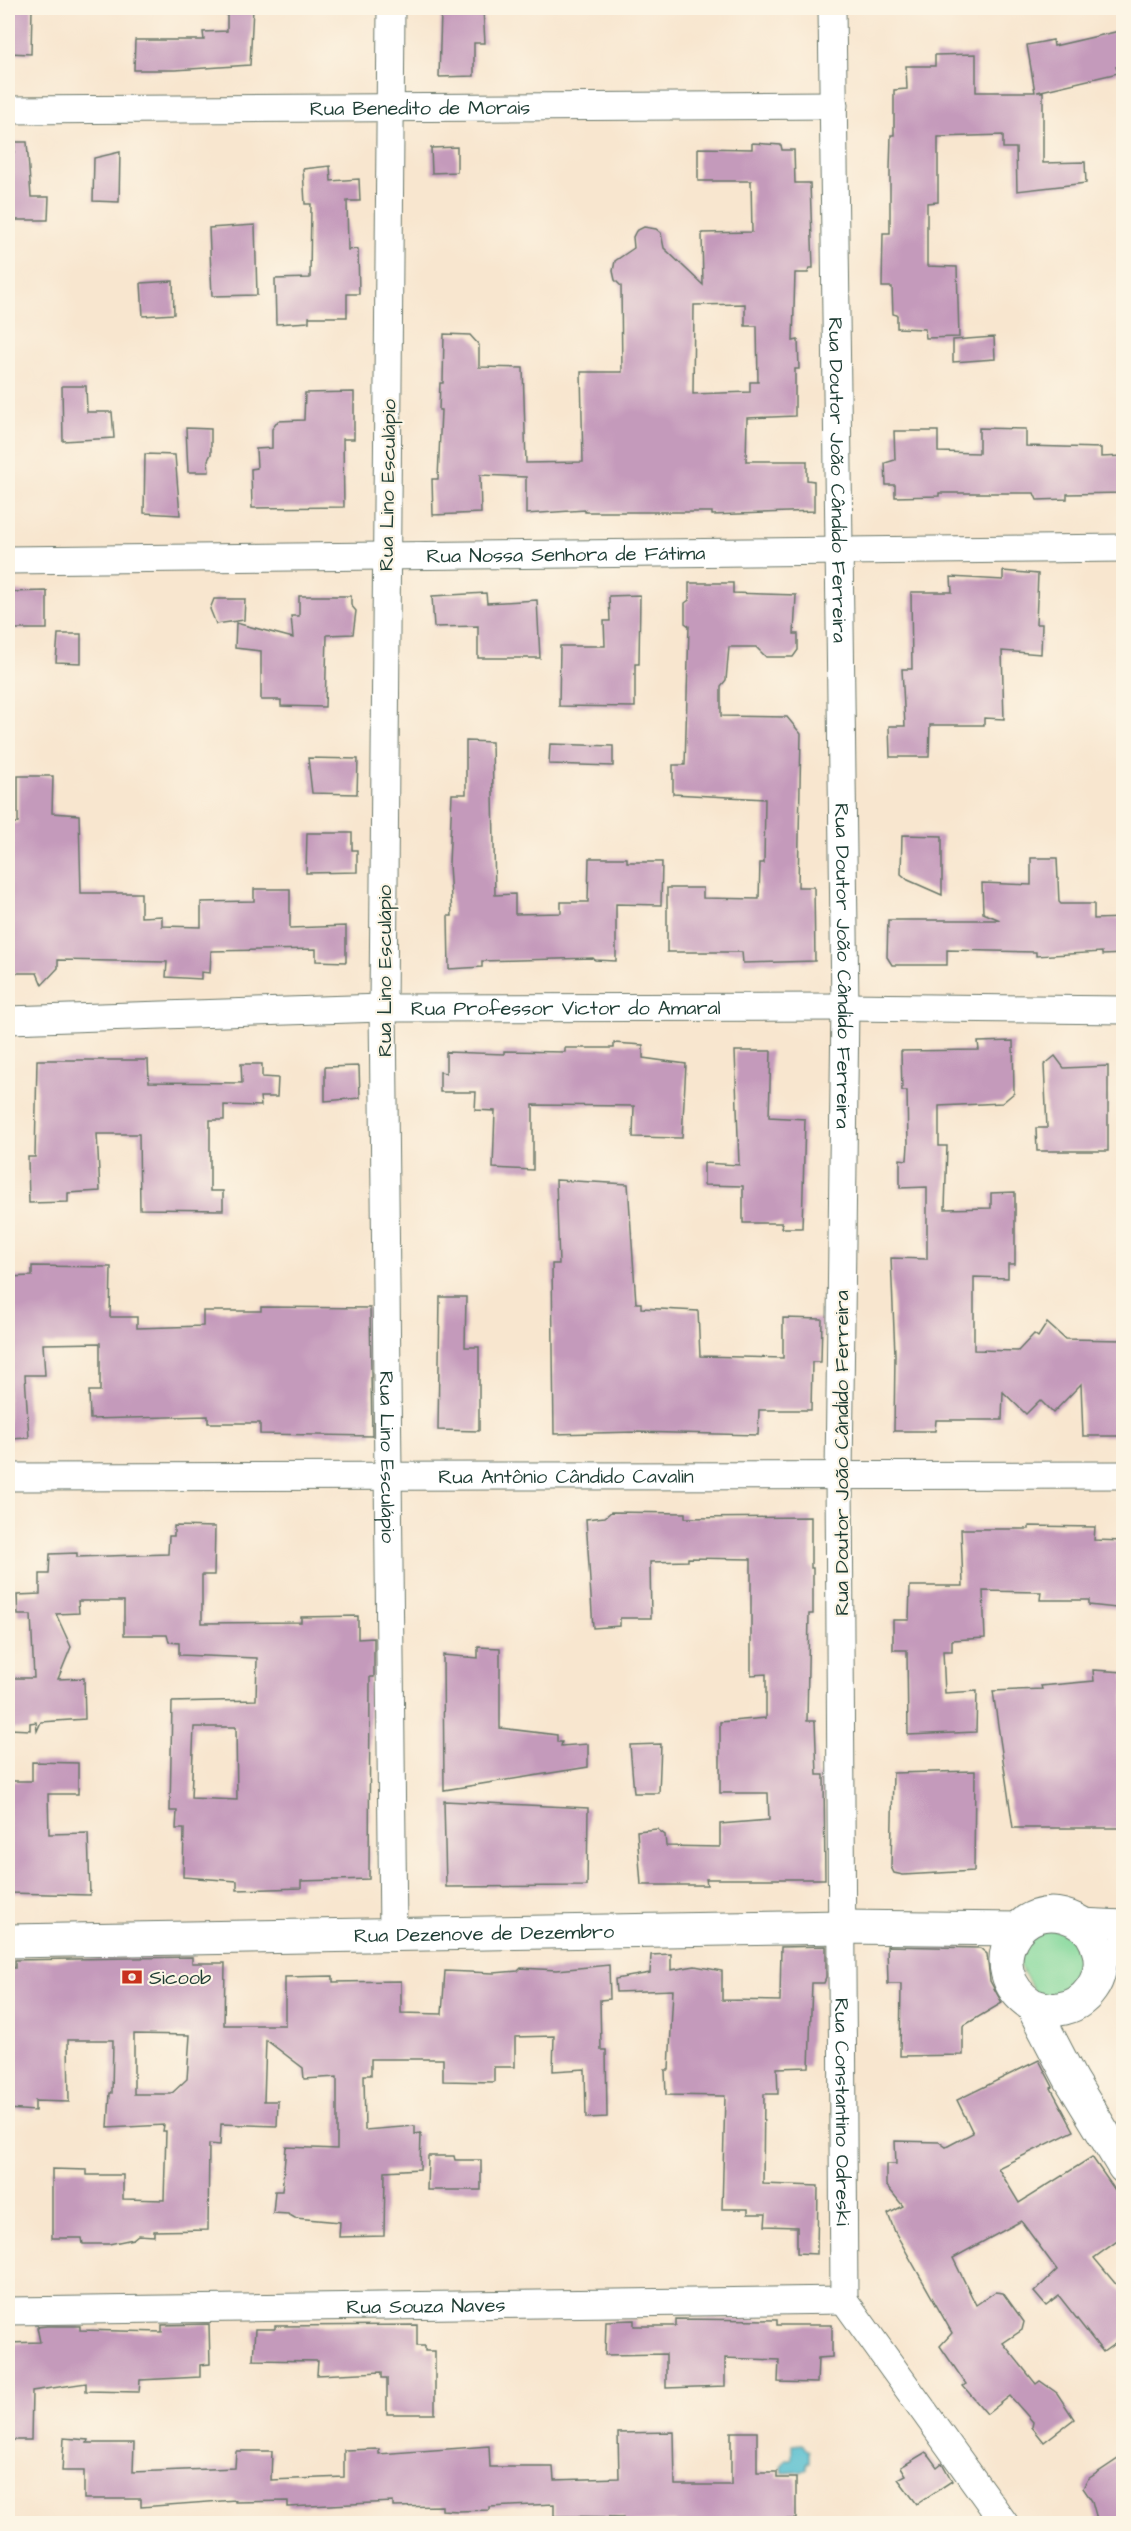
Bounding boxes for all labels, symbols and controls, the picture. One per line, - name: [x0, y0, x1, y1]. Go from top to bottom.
- street label: Rua Benedito de Morais: [310, 94, 530, 123]
- street label: Rua Doutor João Cândido Ferreira: [821, 317, 853, 643]
- street label: Rua Lino Esculápio: [372, 399, 403, 571]
- street label: Rua Nossa Senhora de Fátima: [426, 540, 706, 570]
- street label: Rua Doutor João Cândido Ferreira: [827, 803, 858, 1129]
- street label: Rua Lino Esculápio: [371, 885, 399, 1057]
- street label: Rua Professor Victor do Amaral: [411, 994, 721, 1023]
- street label: Rua Doutor João Cândido Ferreira: [828, 1290, 856, 1616]
- street label: Rua Lino Esculápio: [372, 1371, 402, 1543]
- street label: Rua Antônio Cândido Cavalin: [438, 1463, 694, 1491]
- street label: Rua Dezenove de Dezembro: [354, 1918, 614, 1950]
- place label: Sicoob: [149, 1964, 211, 1992]
- bank icon: Sicoob: [120, 1965, 144, 1989]
- street label: Rua Constantino Odreski: [827, 1998, 857, 2226]
- street label: Rua Souza Naves: [346, 2291, 506, 2322]

